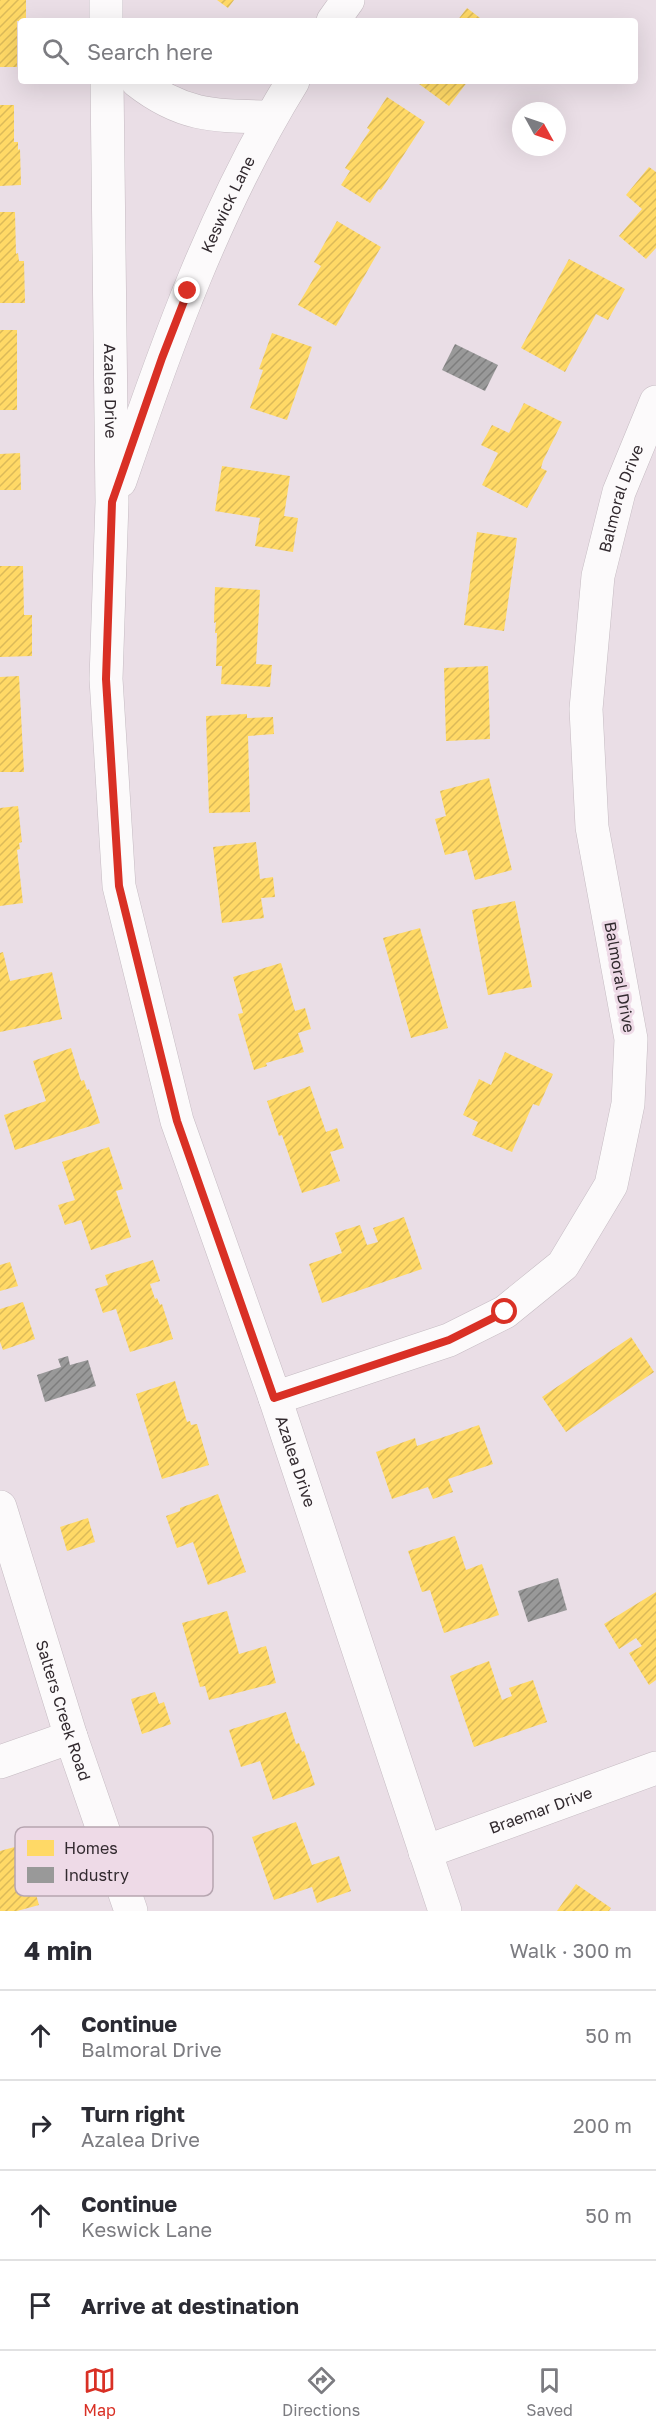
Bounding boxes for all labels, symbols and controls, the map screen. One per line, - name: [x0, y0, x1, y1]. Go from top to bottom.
- search box: [18, 18, 638, 84]
- icon: search: [39, 35, 72, 68]
- text: Search here: [87, 38, 213, 65]
- north arrow: [512, 102, 566, 156]
- street label: Keswick Lane: [196, 152, 259, 256]
- route end: [174, 277, 200, 303]
- street label: Azalea Drive: [100, 343, 121, 439]
- street label: Balmoral Drive: [594, 441, 648, 555]
- street label: Balmoral Drive: [600, 920, 640, 1034]
- route start: [491, 1298, 517, 1324]
- street label: Azalea Drive: [271, 1413, 320, 1509]
- street label: Salters Creek Road: [32, 1638, 95, 1783]
- street label: Braemar Drive: [486, 1782, 595, 1838]
- legend: [15, 1827, 213, 1896]
- text: Homes: [64, 1838, 118, 1858]
- text: Industry: [64, 1865, 129, 1885]
- text: 4 min: [24, 1935, 92, 1966]
- text: Walk · 300 m: [509, 1938, 632, 1962]
- text: Continue: [81, 2010, 177, 2037]
- icon: ahead: [24, 2019, 57, 2052]
- text: 50 m: [585, 2023, 632, 2047]
- text: Balmoral Drive: [81, 2037, 222, 2061]
- text: Turn right: [81, 2100, 185, 2127]
- icon: right: [24, 2109, 57, 2142]
- text: 200 m: [573, 2113, 632, 2137]
- text: Azalea Drive: [81, 2127, 200, 2151]
- text: Continue: [81, 2190, 177, 2217]
- icon: ahead: [24, 2199, 57, 2232]
- text: 50 m: [585, 2203, 632, 2227]
- text: Keswick Lane: [81, 2217, 212, 2241]
- icon: arrive: [24, 2289, 57, 2322]
- text: Arrive at destination: [81, 2292, 299, 2319]
- tab: Map: [83, 2364, 116, 2420]
- tab: Directions: [282, 2364, 360, 2420]
- tab: Saved: [526, 2364, 573, 2420]

